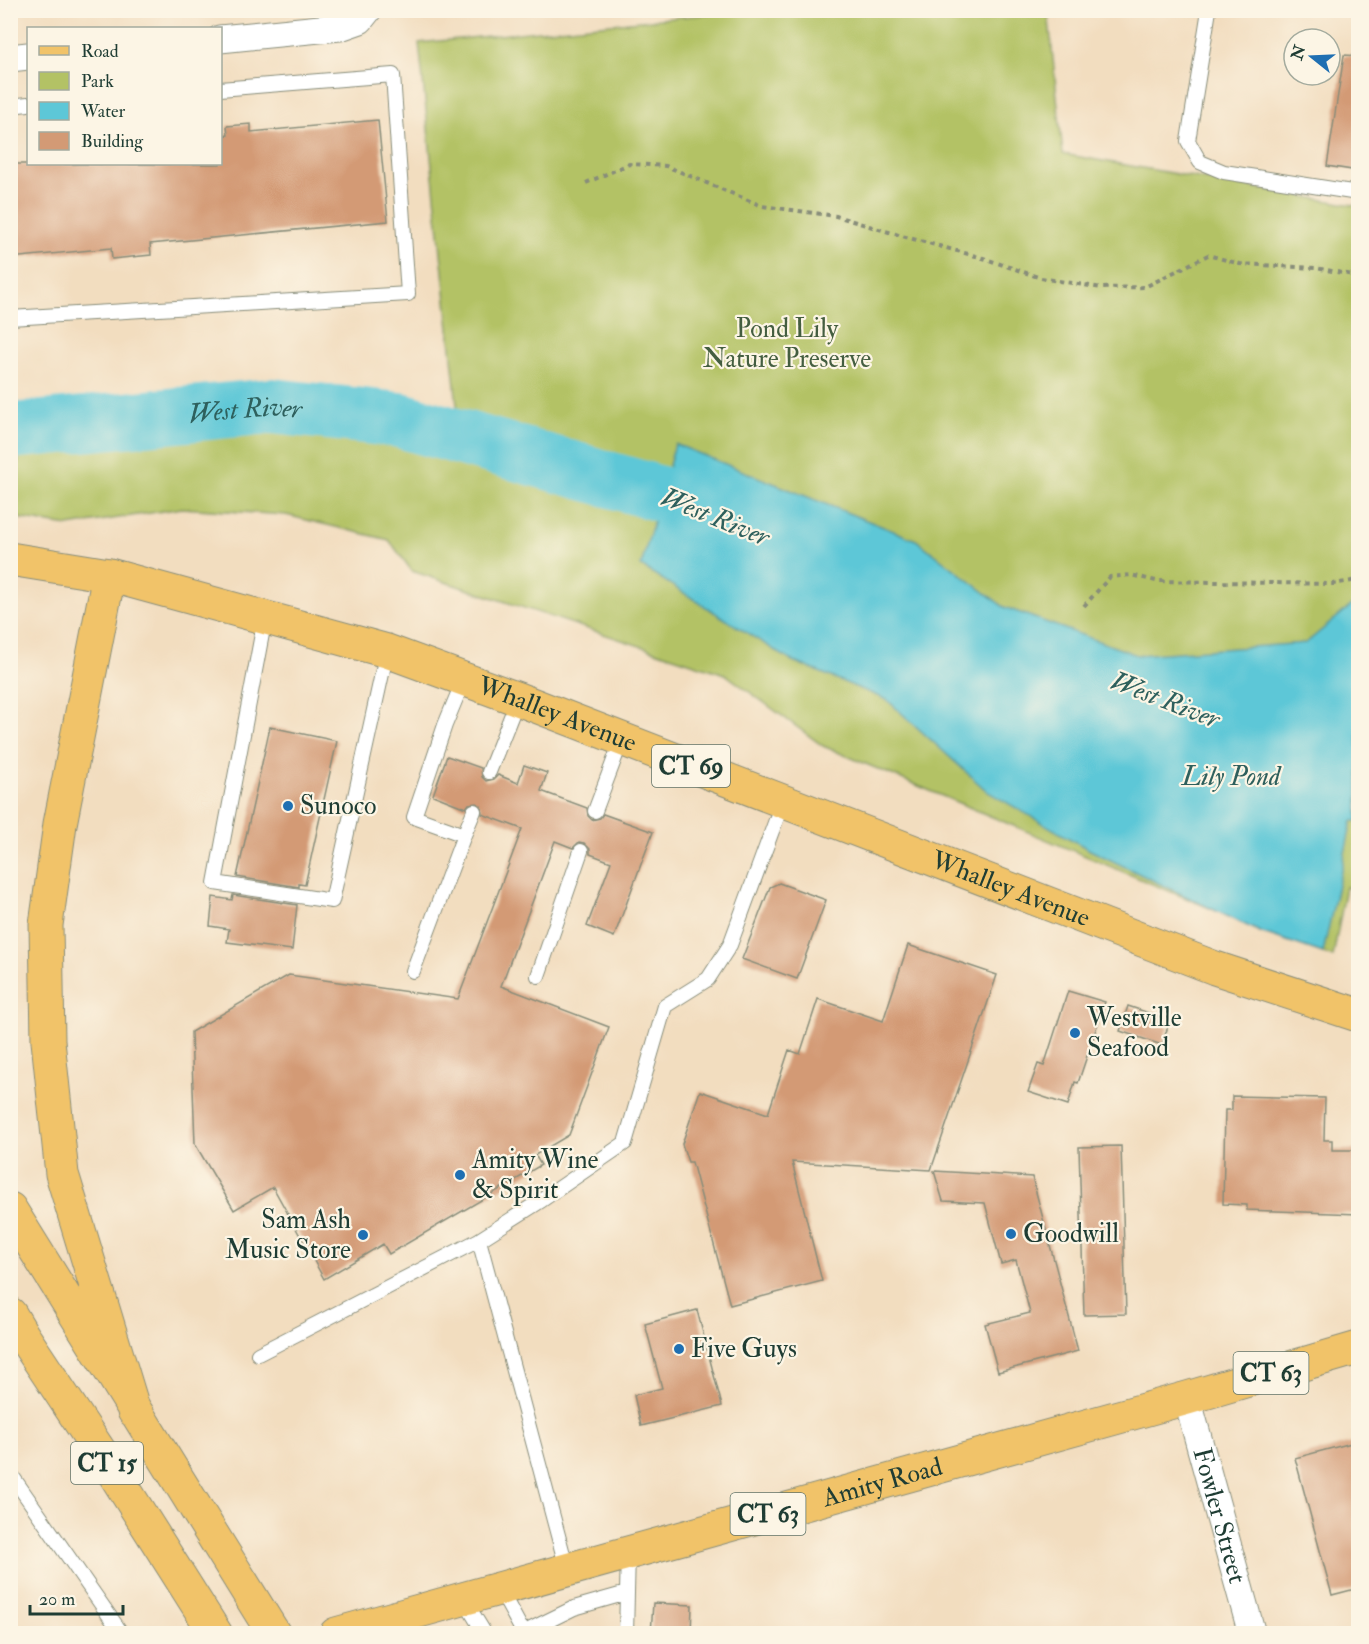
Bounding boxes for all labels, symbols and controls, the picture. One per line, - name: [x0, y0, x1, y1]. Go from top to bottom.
- legend: [27, 27, 222, 165]
- north arrow: [1282, 27, 1342, 87]
- text: Road: [81, 40, 119, 63]
- text: N: [1287, 42, 1311, 64]
- text: Park: [81, 70, 114, 93]
- text: Water: [80, 100, 125, 123]
- text: Building: [81, 130, 144, 153]
- park label: Pond Lily Nature Preserve: [703, 313, 871, 375]
- water label: West River: [186, 389, 306, 430]
- water label: West River: [656, 480, 776, 554]
- water label: West River: [1106, 664, 1226, 737]
- street label: Whalley Avenue: [472, 669, 641, 759]
- road number: CT 69: [652, 745, 730, 787]
- water label: Lily Pond: [1181, 760, 1282, 793]
- place label: Sunoco: [300, 790, 377, 822]
- marker: Sunoco: [281, 799, 295, 813]
- street label: Whalley Avenue: [926, 844, 1095, 934]
- place label: Westville Seafood: [1086, 1002, 1182, 1064]
- marker: Westville Seafood: [1068, 1026, 1082, 1040]
- place label: Amity Wine & Spirit: [471, 1144, 599, 1207]
- marker: Amity Wine & Spirit: [453, 1168, 467, 1182]
- place label: Sam Ash Music Store: [225, 1204, 351, 1266]
- place label: Goodwill: [1023, 1218, 1119, 1250]
- marker: Goodwill: [1004, 1227, 1018, 1241]
- marker: Sam Ash Music Store: [356, 1228, 370, 1242]
- place label: Five Guys: [691, 1333, 797, 1365]
- marker: Five Guys: [672, 1342, 686, 1356]
- road number: CT 63: [1234, 1352, 1308, 1394]
- road number: CT 15: [71, 1442, 143, 1484]
- street label: Fowler Street: [1185, 1444, 1253, 1587]
- street label: Amity Road: [818, 1451, 946, 1515]
- road number: CT 63: [730, 1493, 806, 1535]
- scale bar: [30, 1578, 123, 1616]
- text: 20 m: [39, 1588, 75, 1611]

